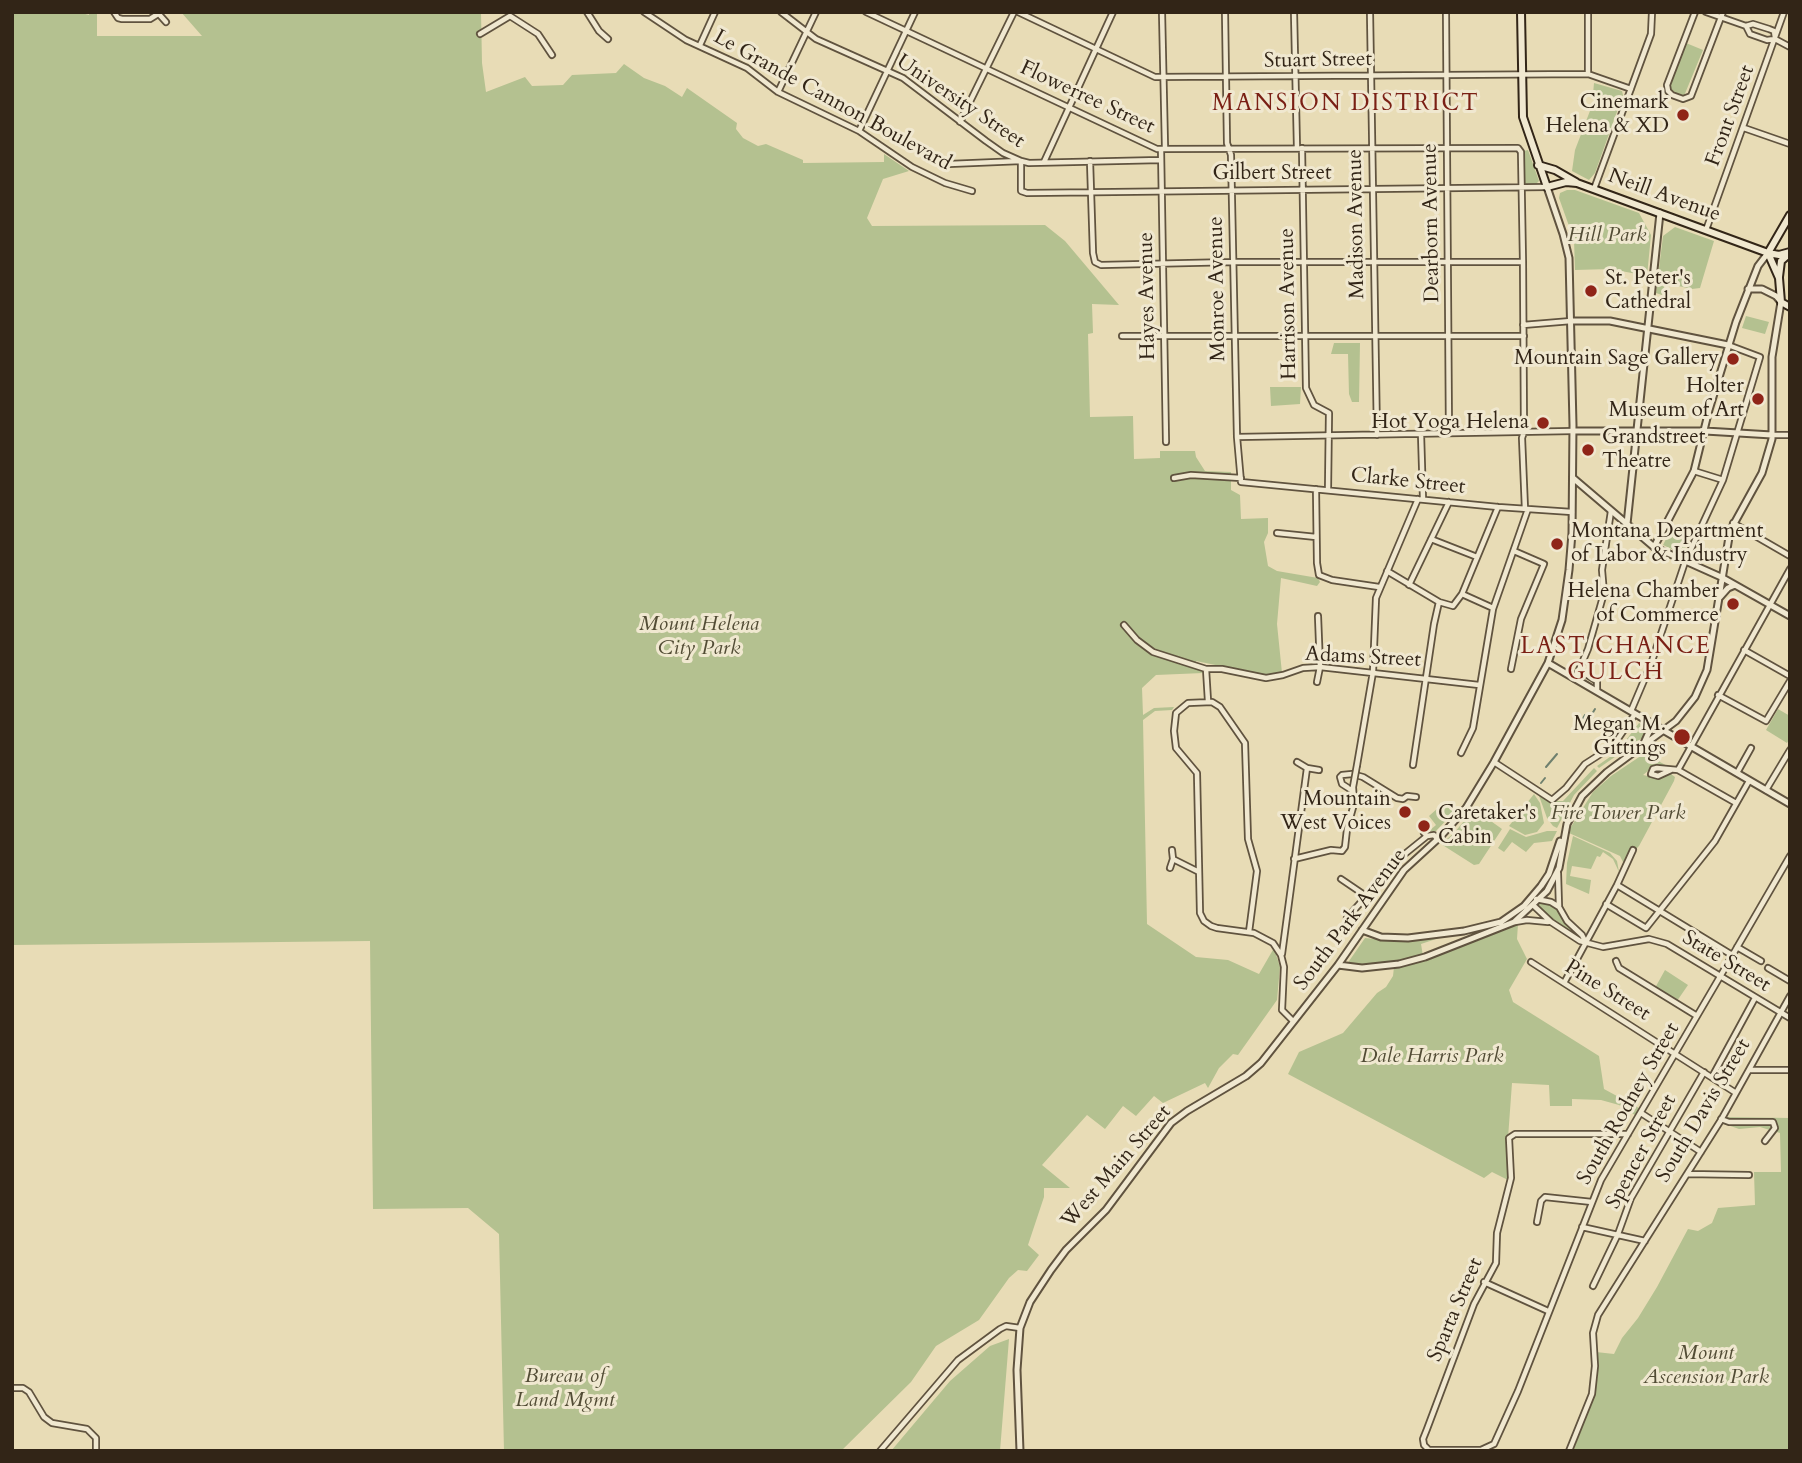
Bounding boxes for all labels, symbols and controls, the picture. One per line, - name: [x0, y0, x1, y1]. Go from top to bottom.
- street label: Le Grande Cannon Boulevard: [709, 25, 955, 177]
- street label: Stuart Street: [1264, 47, 1372, 75]
- street label: University Street: [891, 50, 1029, 154]
- street label: Flowerree Street: [1016, 56, 1158, 140]
- street label: Front Street: [1701, 62, 1761, 170]
- place label: Cinemark Helena & XD: [1546, 90, 1669, 140]
- district label: MANSION DISTRICT: [1214, 91, 1478, 119]
- marker: Cinemark Helena & XD: [1675, 107, 1691, 123]
- street label: Dearborn Avenue: [1418, 143, 1446, 303]
- street label: Madison Avenue: [1343, 149, 1371, 299]
- street label: Gilbert Street: [1212, 161, 1332, 187]
- street label: Neill Avenue: [1604, 164, 1724, 228]
- street label: Monroe Avenue: [1204, 216, 1232, 362]
- park label: Hill Park: [1568, 223, 1646, 249]
- street label: Harrison Avenue: [1275, 228, 1303, 380]
- street label: Hayes Avenue: [1134, 232, 1162, 360]
- place label: St. Peter's Cathedral: [1605, 266, 1691, 316]
- marker: St. Peter's Cathedral: [1583, 283, 1599, 299]
- place label: Mountain Sage Gallery: [1514, 346, 1719, 372]
- marker: Mountain Sage Gallery: [1725, 351, 1741, 367]
- place label: Holter Museum of Art: [1609, 374, 1744, 424]
- marker: Holter Museum of Art: [1750, 391, 1766, 407]
- place label: Hot Yoga Helena: [1371, 410, 1529, 436]
- marker: Hot Yoga Helena: [1535, 415, 1551, 431]
- place label: Grandstreet Theatre: [1602, 425, 1705, 475]
- marker: Grandstreet Theatre: [1580, 442, 1596, 458]
- street label: Clarke Street: [1349, 463, 1467, 501]
- place label: Montana Department of Labor & Industry: [1571, 519, 1763, 569]
- marker: Montana Department of Labor & Industry: [1549, 536, 1565, 552]
- place label: Helena Chamber of Commerce: [1567, 579, 1719, 629]
- marker: Helena Chamber of Commerce: [1725, 596, 1741, 612]
- park label: Mount Helena City Park: [639, 612, 759, 662]
- district label: LAST CHANCE GULCH: [1522, 634, 1710, 688]
- street label: Adams Street: [1304, 642, 1422, 674]
- place label: Megan M. Gittings: [1573, 712, 1666, 762]
- marker: Megan M. Gittings: [1672, 727, 1692, 747]
- place label: Mountain West Voices: [1280, 787, 1391, 837]
- place label: Caretaker's Cabin: [1438, 801, 1536, 851]
- park label: Fire Tower Park: [1551, 801, 1685, 827]
- marker: Mountain West Voices: [1397, 804, 1413, 820]
- marker: Caretaker's Cabin: [1416, 818, 1432, 834]
- street label: South Park Avenue: [1289, 844, 1413, 996]
- street label: State Street: [1677, 926, 1775, 998]
- street label: Pine Street: [1560, 955, 1654, 1027]
- street label: South Rodney Street: [1572, 1018, 1686, 1190]
- street label: South Davis Street: [1651, 1035, 1757, 1187]
- park label: Dale Harris Park: [1361, 1044, 1503, 1070]
- street label: Spencer Street: [1601, 1090, 1683, 1214]
- street label: West Main Street: [1057, 1100, 1177, 1234]
- street label: Sparta Street: [1423, 1254, 1489, 1366]
- park label: Mount Ascension Park: [1643, 1341, 1769, 1391]
- park label: Bureau of Land Mgmt: [515, 1364, 615, 1414]

